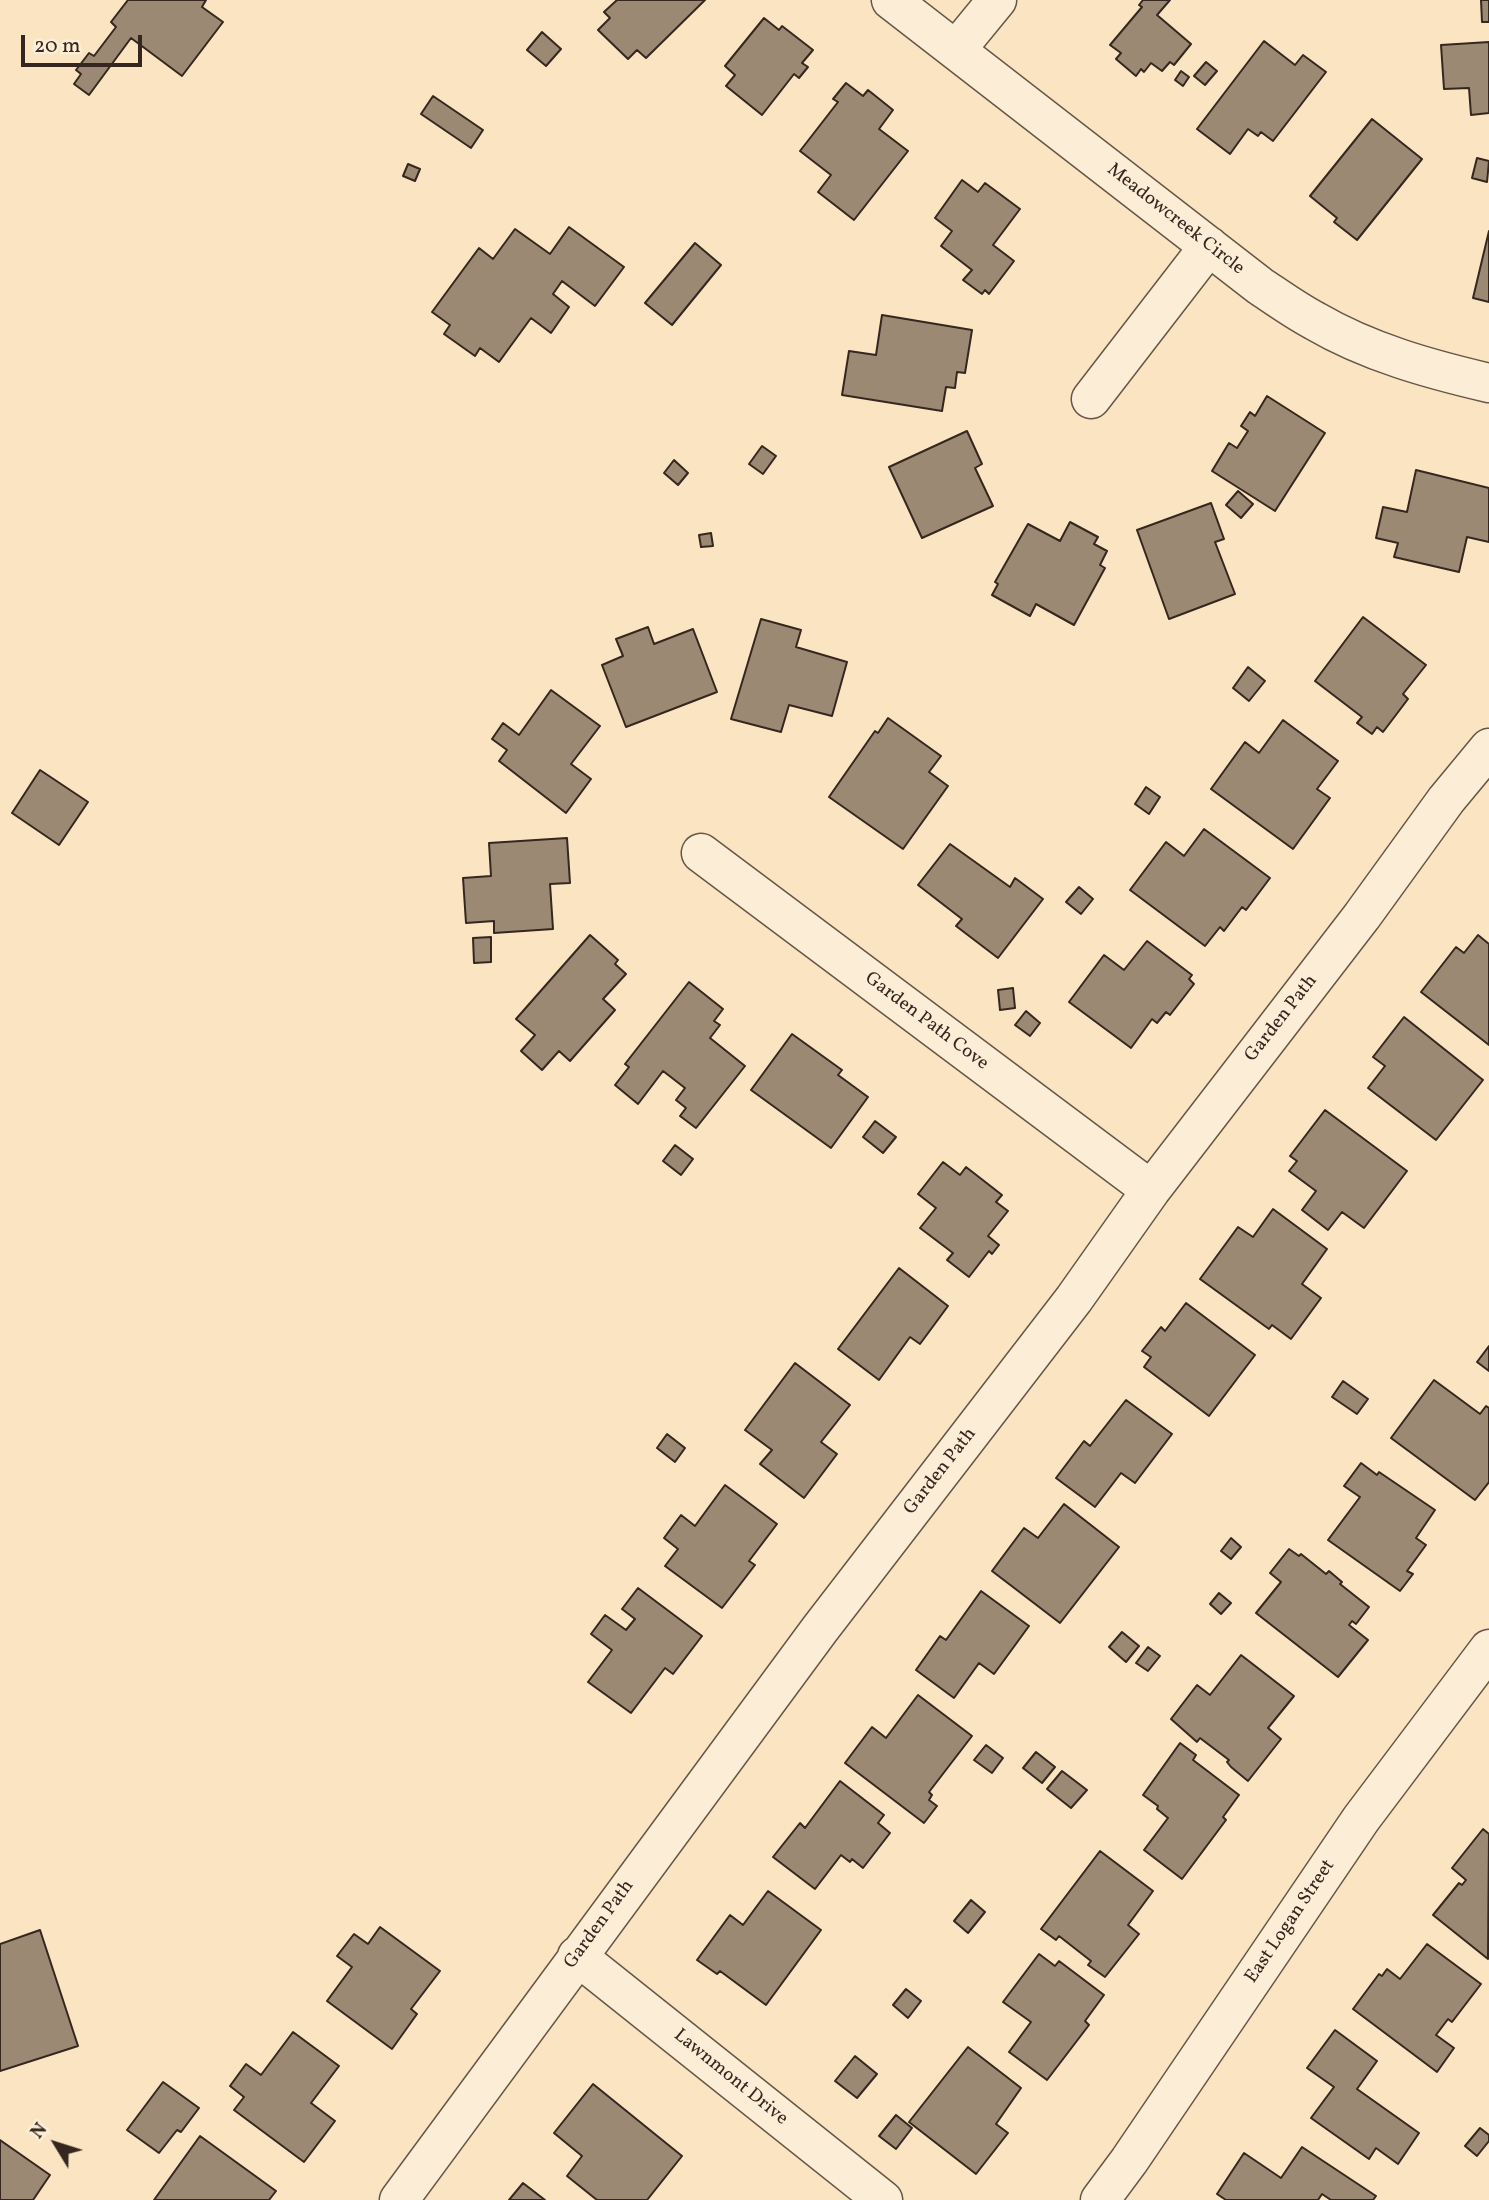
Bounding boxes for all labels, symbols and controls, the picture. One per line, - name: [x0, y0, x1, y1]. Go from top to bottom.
- scale bar: [24, 21, 145, 65]
- text: 20 m: [34, 32, 80, 61]
- street label: Meadowcreek Circle: [1102, 159, 1248, 281]
- street label: Garden Path Cove: [859, 968, 993, 1076]
- street label: Garden Path: [1241, 971, 1323, 1067]
- street label: Garden Path: [900, 1424, 982, 1520]
- street label: East Logan Street: [1241, 1856, 1341, 1988]
- street label: Garden Path: [560, 1876, 640, 1974]
- street label: Lawnmont Drive: [668, 2025, 792, 2131]
- north arrow: [21, 2109, 91, 2179]
- text: N: [25, 2118, 54, 2145]

